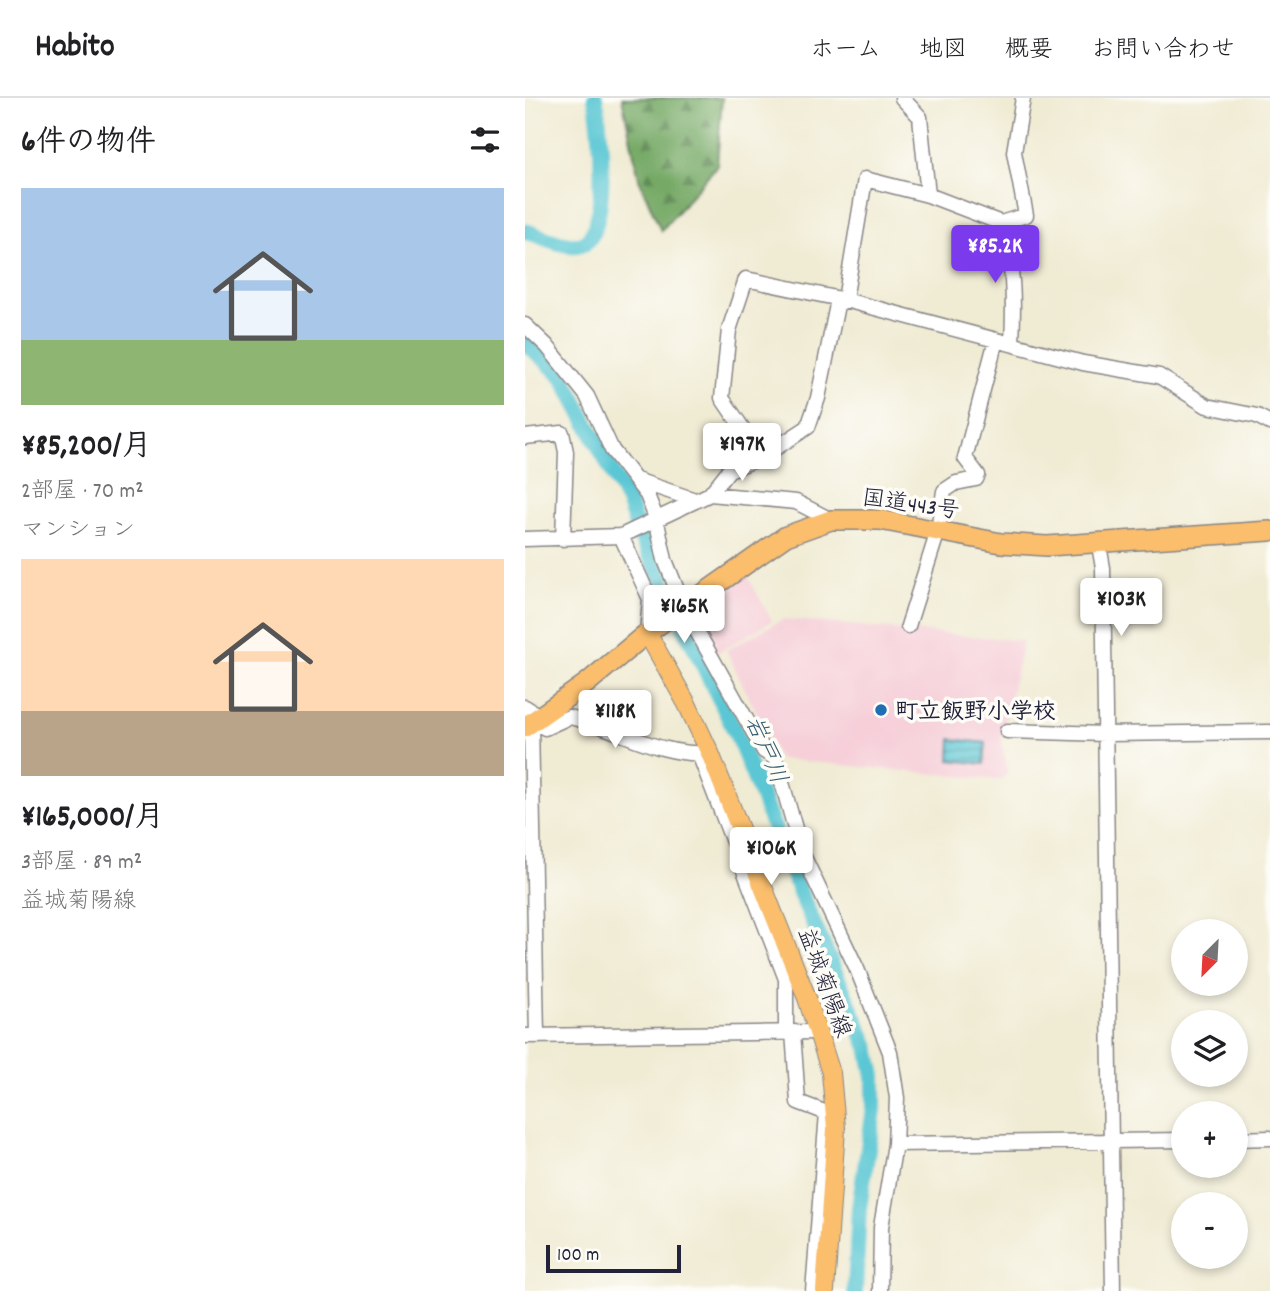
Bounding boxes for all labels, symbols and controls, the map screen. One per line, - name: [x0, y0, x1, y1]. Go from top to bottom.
- text: Habito: [35, 25, 115, 72]
- text: ホーム: [810, 34, 881, 68]
- text: 地図: [919, 34, 967, 68]
- text: 概要: [1005, 34, 1053, 68]
- text: お問い合わせ: [1091, 34, 1235, 68]
- icon: filters: [466, 121, 504, 159]
- text: 6件の物件: [21, 123, 156, 166]
- pin: ¥85.2K: [938, 226, 1052, 285]
- text: ¥85.2K: [967, 231, 1023, 264]
- icon: home: [200, 233, 326, 359]
- pin: ¥197K: [693, 424, 791, 483]
- text: ¥85,200/月: [21, 427, 152, 470]
- text: ¥197K: [719, 429, 765, 462]
- text: 2部屋 · 70 m²: [21, 476, 144, 509]
- street label: 国道443号: [860, 483, 961, 530]
- text: マンション: [21, 515, 135, 548]
- pin: ¥103K: [1072, 578, 1170, 638]
- text: ¥103K: [1096, 584, 1146, 617]
- pin: ¥165K: [635, 586, 733, 645]
- text: ¥165K: [660, 591, 708, 624]
- icon: home: [200, 604, 326, 730]
- pin: ¥118K: [566, 690, 664, 750]
- text: ¥118K: [594, 696, 636, 729]
- place label: 町立飯野小学校: [895, 697, 1056, 730]
- marker: 町立飯野小学校: [873, 702, 889, 718]
- water label: 岩戸川: [735, 710, 794, 790]
- text: ¥165,000/月: [21, 798, 164, 841]
- pin: ¥106K: [722, 828, 820, 887]
- text: ¥106K: [746, 833, 796, 866]
- text: 3部屋 · 89 m²: [21, 847, 142, 880]
- text: 益城菊陽線: [21, 886, 136, 919]
- north arrow: [1171, 919, 1248, 996]
- map controls: [1171, 919, 1248, 1269]
- street label: 益城菊陽線: [788, 924, 858, 1043]
- button: layers: [1171, 1010, 1248, 1087]
- button: +: [1171, 1101, 1248, 1178]
- button: −: [1171, 1192, 1248, 1269]
- scale bar: [546, 1242, 681, 1274]
- text: 100 m: [557, 1243, 599, 1270]

